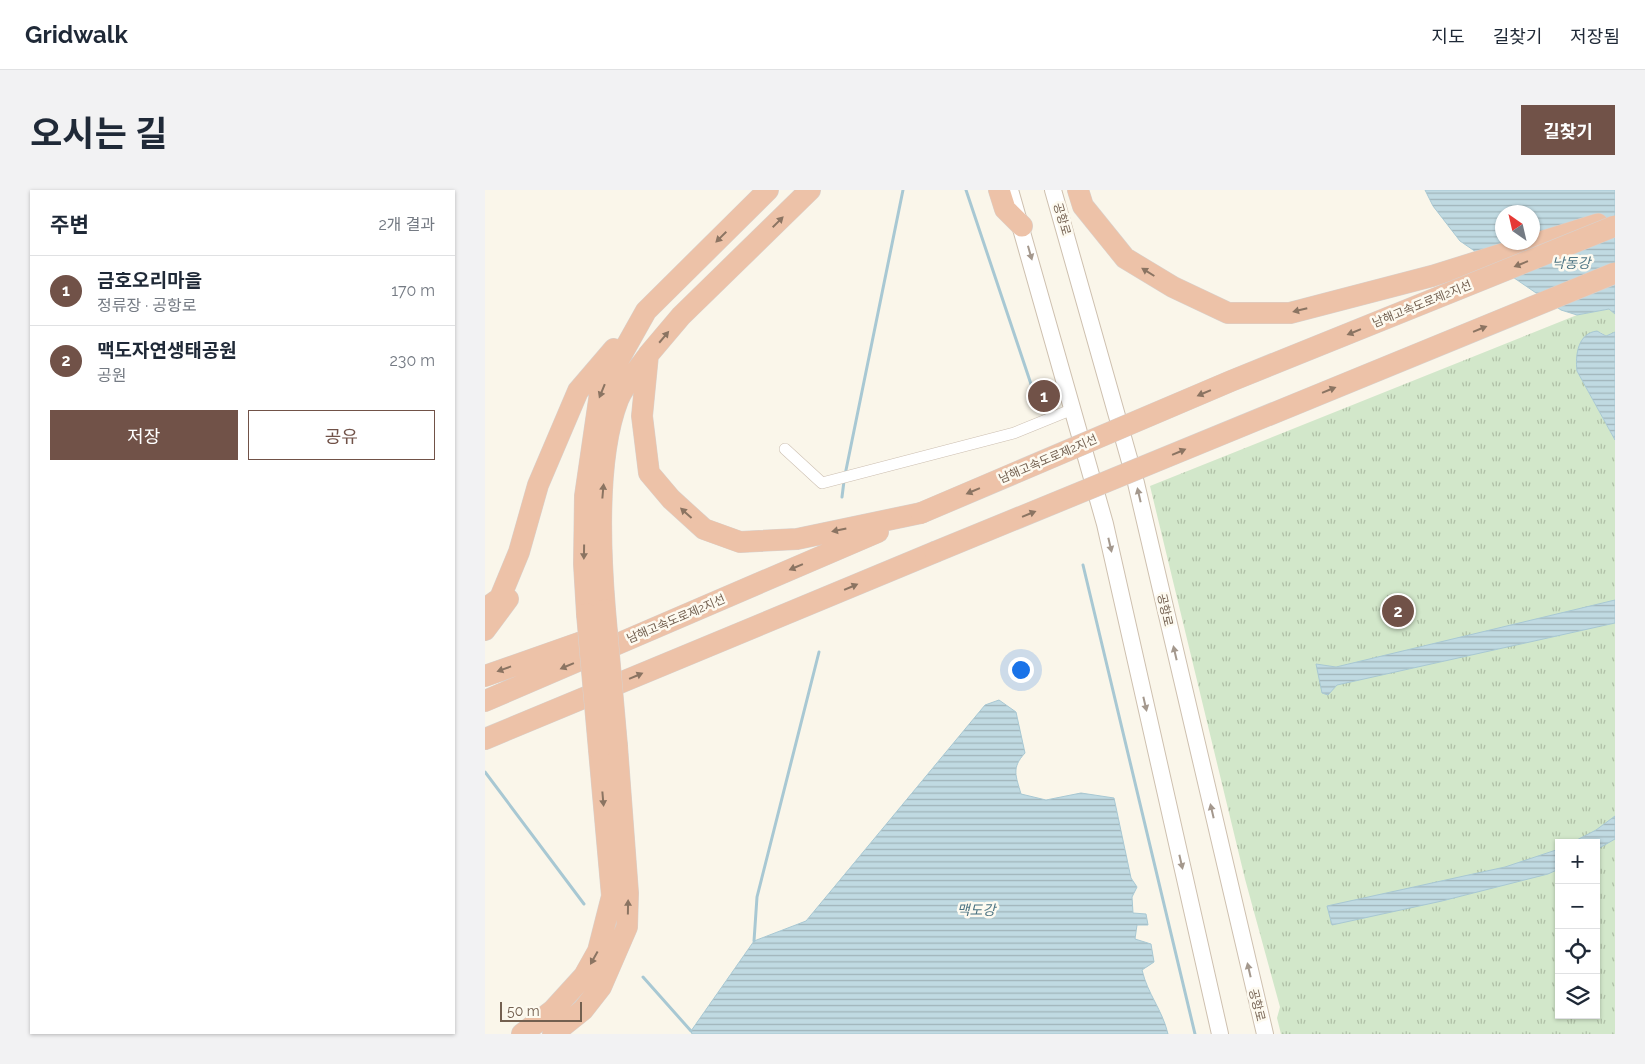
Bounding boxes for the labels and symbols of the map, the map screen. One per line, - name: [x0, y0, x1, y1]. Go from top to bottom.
- street label: 공항로: [1051, 201, 1073, 237]
- north arrow: [1495, 205, 1540, 250]
- one-way arrow: [772, 216, 784, 228]
- one-way arrow: [715, 231, 727, 243]
- one-way arrow: [1026, 246, 1034, 261]
- water label: 낙동강: [1552, 255, 1592, 271]
- one-way arrow: [1514, 261, 1528, 269]
- one-way arrow: [1141, 268, 1154, 277]
- street label: 남해고속도로제2지선: [1370, 278, 1474, 330]
- one-way arrow: [1293, 306, 1308, 314]
- one-way arrow: [1473, 324, 1487, 332]
- one-way arrow: [1347, 328, 1361, 336]
- one-way arrow: [658, 330, 669, 343]
- pin: 1: [1028, 377, 1060, 415]
- one-way arrow: [598, 384, 606, 399]
- one-way arrow: [1322, 386, 1337, 394]
- one-way arrow: [1196, 389, 1211, 397]
- street label: 남해고속도로제2지선: [997, 432, 1099, 486]
- one-way arrow: [1172, 447, 1186, 455]
- one-way arrow: [599, 483, 607, 499]
- one-way arrow: [966, 487, 981, 495]
- one-way arrow: [1135, 487, 1143, 502]
- one-way arrow: [681, 507, 693, 519]
- one-way arrow: [1022, 509, 1036, 517]
- one-way arrow: [832, 526, 847, 534]
- one-way arrow: [1106, 537, 1114, 553]
- one-way arrow: [580, 545, 588, 561]
- one-way arrow: [789, 563, 803, 571]
- one-way arrow: [844, 583, 859, 591]
- street label: 남해고속도로제2지선: [625, 592, 727, 646]
- street label: 공항로: [1154, 592, 1176, 628]
- pin: 2: [1382, 592, 1414, 630]
- one-way arrow: [1171, 646, 1179, 661]
- your location: [1008, 657, 1034, 683]
- one-way arrow: [560, 662, 574, 670]
- one-way arrow: [496, 665, 511, 673]
- one-way arrow: [629, 672, 643, 680]
- one-way arrow: [1142, 696, 1150, 712]
- one-way arrow: [599, 791, 607, 807]
- one-way arrow: [1208, 804, 1216, 819]
- one-way arrow: [1177, 855, 1185, 870]
- one-way arrow: [624, 898, 632, 914]
- water label: 맥도강: [957, 902, 997, 918]
- one-way arrow: [590, 951, 598, 965]
- one-way arrow: [1245, 962, 1253, 977]
- street label: 공항로: [1246, 987, 1268, 1023]
- scale bar: [500, 999, 583, 1022]

